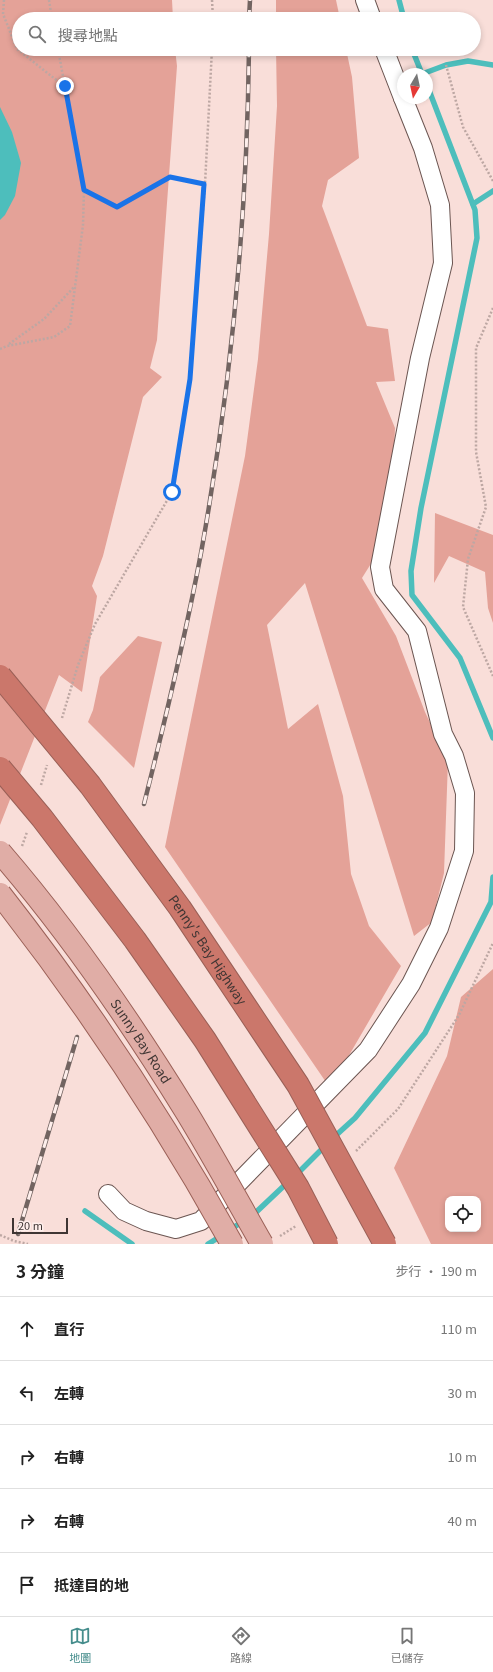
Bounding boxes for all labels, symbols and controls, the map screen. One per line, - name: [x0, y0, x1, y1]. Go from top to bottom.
- search box: [12, 12, 481, 56]
- icon: search: [26, 23, 48, 45]
- text: 搜尋地點: [58, 24, 118, 45]
- north arrow: [397, 68, 433, 104]
- route end: [56, 77, 74, 95]
- route start: [163, 483, 181, 501]
- street label: Penny's Bay Highway: [164, 891, 252, 1008]
- street label: Sunny Bay Road: [106, 995, 176, 1087]
- map controls: [445, 1196, 481, 1232]
- button: locate: [445, 1196, 481, 1232]
- scale bar: [12, 1216, 68, 1235]
- text: 20 m: [18, 1217, 43, 1233]
- text: 3 分鐘: [16, 1258, 64, 1283]
- text: 步行 · 190 m: [396, 1261, 477, 1280]
- icon: ahead: [16, 1318, 38, 1340]
- text: 直行: [54, 1318, 84, 1339]
- text: 110 m: [440, 1319, 477, 1338]
- icon: left: [16, 1382, 38, 1404]
- text: 左轉: [54, 1382, 84, 1403]
- text: 30 m: [448, 1383, 477, 1402]
- icon: right: [16, 1446, 38, 1468]
- text: 右轉: [54, 1446, 84, 1467]
- text: 10 m: [448, 1447, 477, 1466]
- icon: right: [16, 1510, 38, 1532]
- text: 右轉: [54, 1510, 84, 1531]
- text: 40 m: [448, 1511, 477, 1530]
- icon: arrive: [16, 1574, 38, 1596]
- text: 抵達目的地: [54, 1574, 129, 1595]
- tab: 地圖: [69, 1625, 91, 1665]
- tab: 路線: [230, 1625, 252, 1665]
- tab: 已儲存: [391, 1625, 424, 1665]

